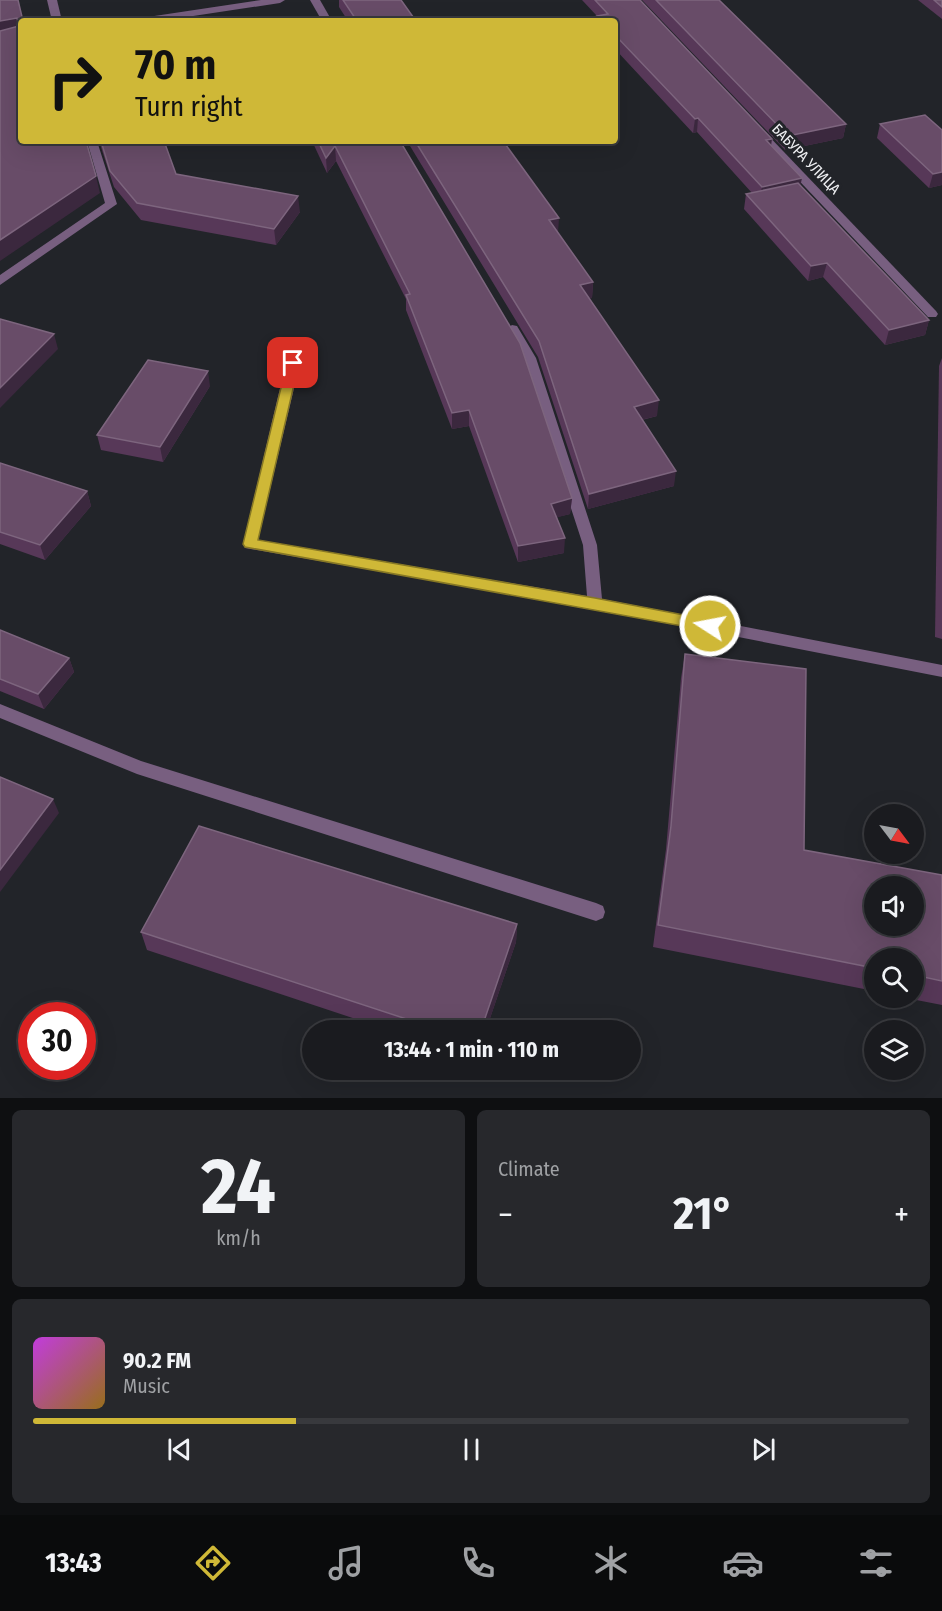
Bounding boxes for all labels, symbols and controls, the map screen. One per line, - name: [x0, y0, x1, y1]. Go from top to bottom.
- text: 70 m: [135, 40, 216, 90]
- icon: right: [36, 42, 114, 120]
- text: Turn right: [135, 91, 243, 123]
- street label: БАБУРА УЛИЦА: [768, 120, 844, 198]
- pin: [267, 337, 318, 388]
- icon: arrive: [276, 346, 309, 379]
- position arrow: [678, 594, 742, 658]
- north arrow: [864, 804, 924, 864]
- map controls: [864, 804, 924, 1080]
- button: sound: [864, 876, 924, 936]
- button: search: [864, 948, 924, 1008]
- speed limit sign: 30: [18, 1002, 96, 1080]
- button: layers: [864, 1020, 924, 1080]
- text: 13:44 · 1 min · 110 m: [384, 1036, 559, 1063]
- text: 24: [201, 1140, 276, 1234]
- text: Climate: [498, 1157, 560, 1181]
- text: 21°: [673, 1187, 734, 1241]
- text: −: [498, 1195, 513, 1235]
- text: +: [894, 1195, 909, 1235]
- text: km/h: [216, 1226, 261, 1250]
- text: 90.2 FM: [123, 1347, 191, 1374]
- text: Music: [123, 1374, 170, 1398]
- icon: previous: [163, 1433, 196, 1466]
- icon: pause: [455, 1433, 488, 1466]
- icon: next: [747, 1433, 780, 1466]
- icon: directions: [192, 1542, 234, 1584]
- icon: music: [325, 1542, 367, 1584]
- icon: phone: [457, 1542, 499, 1584]
- icon: climate: [590, 1542, 632, 1584]
- icon: car: [722, 1542, 764, 1584]
- icon: filters: [855, 1542, 897, 1584]
- text: 13:43: [45, 1547, 102, 1579]

